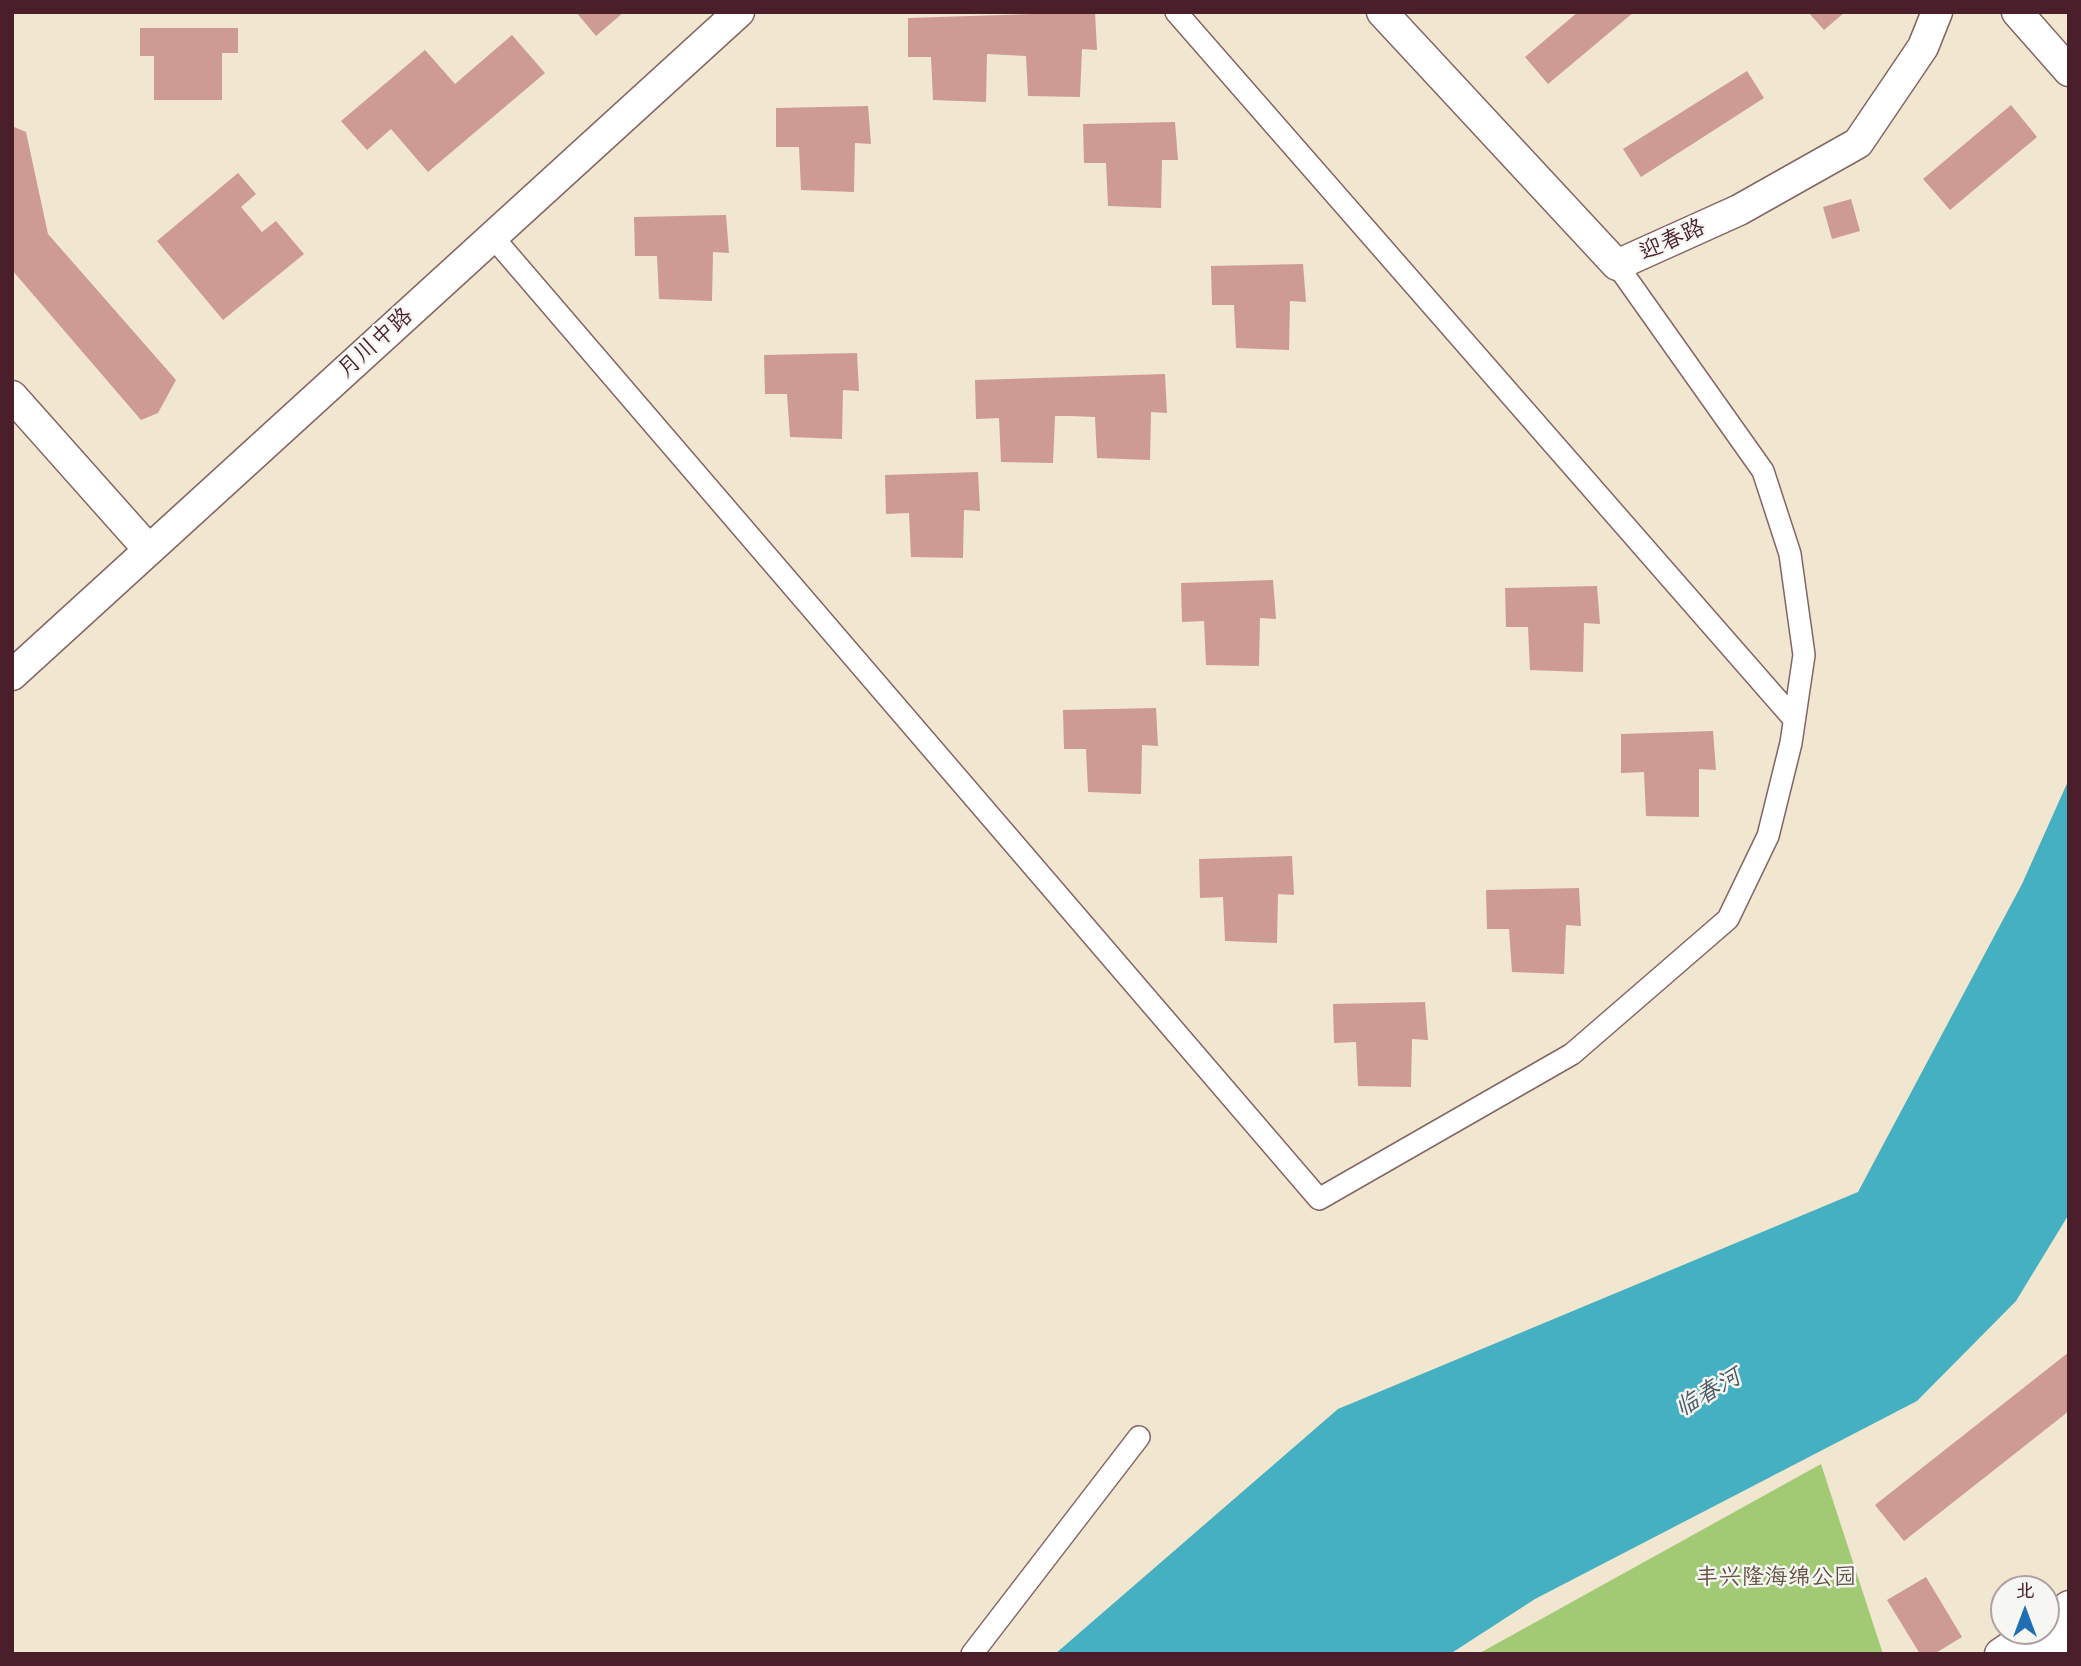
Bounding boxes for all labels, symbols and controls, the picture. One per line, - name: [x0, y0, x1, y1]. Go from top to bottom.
- street label: 迎春路: [1635, 213, 1709, 267]
- street label: 月川中路: [332, 302, 418, 384]
- water label: 临春河: [1670, 1363, 1746, 1423]
- park label: 丰兴隆海绵公园: [1696, 1563, 1856, 1591]
- north arrow: [1990, 1575, 2060, 1645]
- text: 北: [2015, 1580, 2035, 1602]

